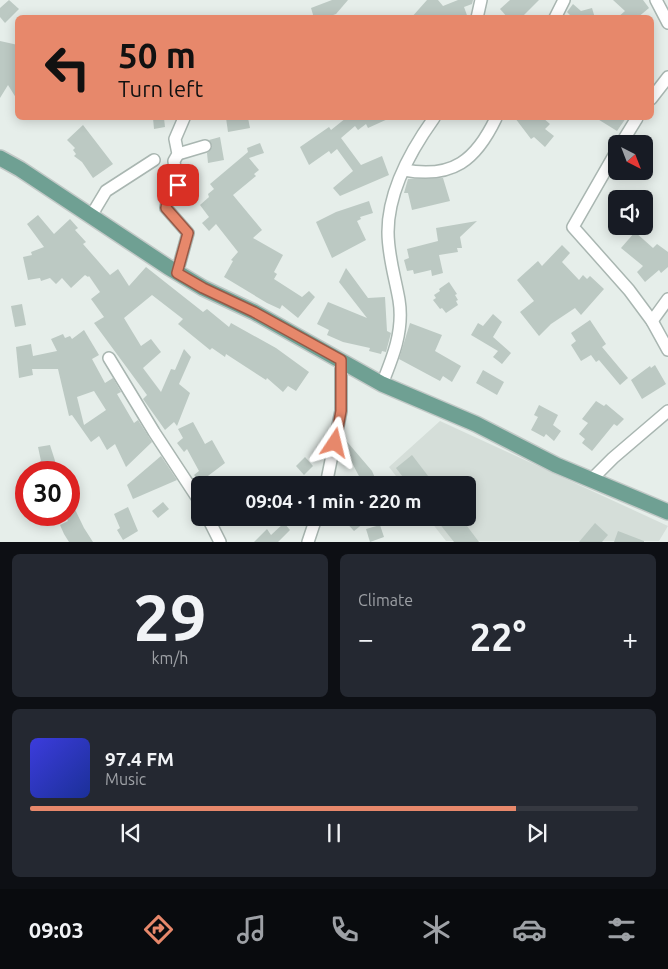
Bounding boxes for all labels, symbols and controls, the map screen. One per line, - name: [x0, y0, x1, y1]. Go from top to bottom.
- icon: left: [35, 35, 100, 100]
- text: 50 m: [118, 35, 196, 75]
- text: Turn left: [118, 76, 203, 101]
- north arrow: [608, 135, 652, 180]
- map controls: [608, 135, 653, 235]
- pin: [157, 164, 199, 206]
- icon: arrive: [164, 171, 192, 199]
- button: sound: [608, 190, 653, 235]
- position arrow: [308, 416, 360, 468]
- speed limit sign: 30: [15, 461, 80, 526]
- text: 09:04 · 1 min · 220 m: [246, 490, 421, 512]
- text: 29: [133, 580, 207, 653]
- text: Climate: [358, 591, 413, 609]
- text: 22°: [470, 616, 526, 658]
- text: −: [358, 623, 374, 654]
- text: +: [622, 623, 638, 654]
- text: km/h: [152, 649, 188, 667]
- text: 97.4 FM: [105, 748, 174, 770]
- text: Music: [105, 770, 146, 788]
- icon: previous: [117, 819, 145, 847]
- icon: pause: [320, 819, 348, 847]
- icon: next: [523, 819, 551, 847]
- icon: directions: [141, 912, 176, 947]
- icon: music: [234, 912, 269, 947]
- icon: phone: [327, 912, 362, 947]
- icon: climate: [419, 912, 454, 947]
- icon: car: [512, 912, 547, 947]
- icon: filters: [604, 912, 639, 947]
- text: 09:03: [29, 917, 84, 942]

